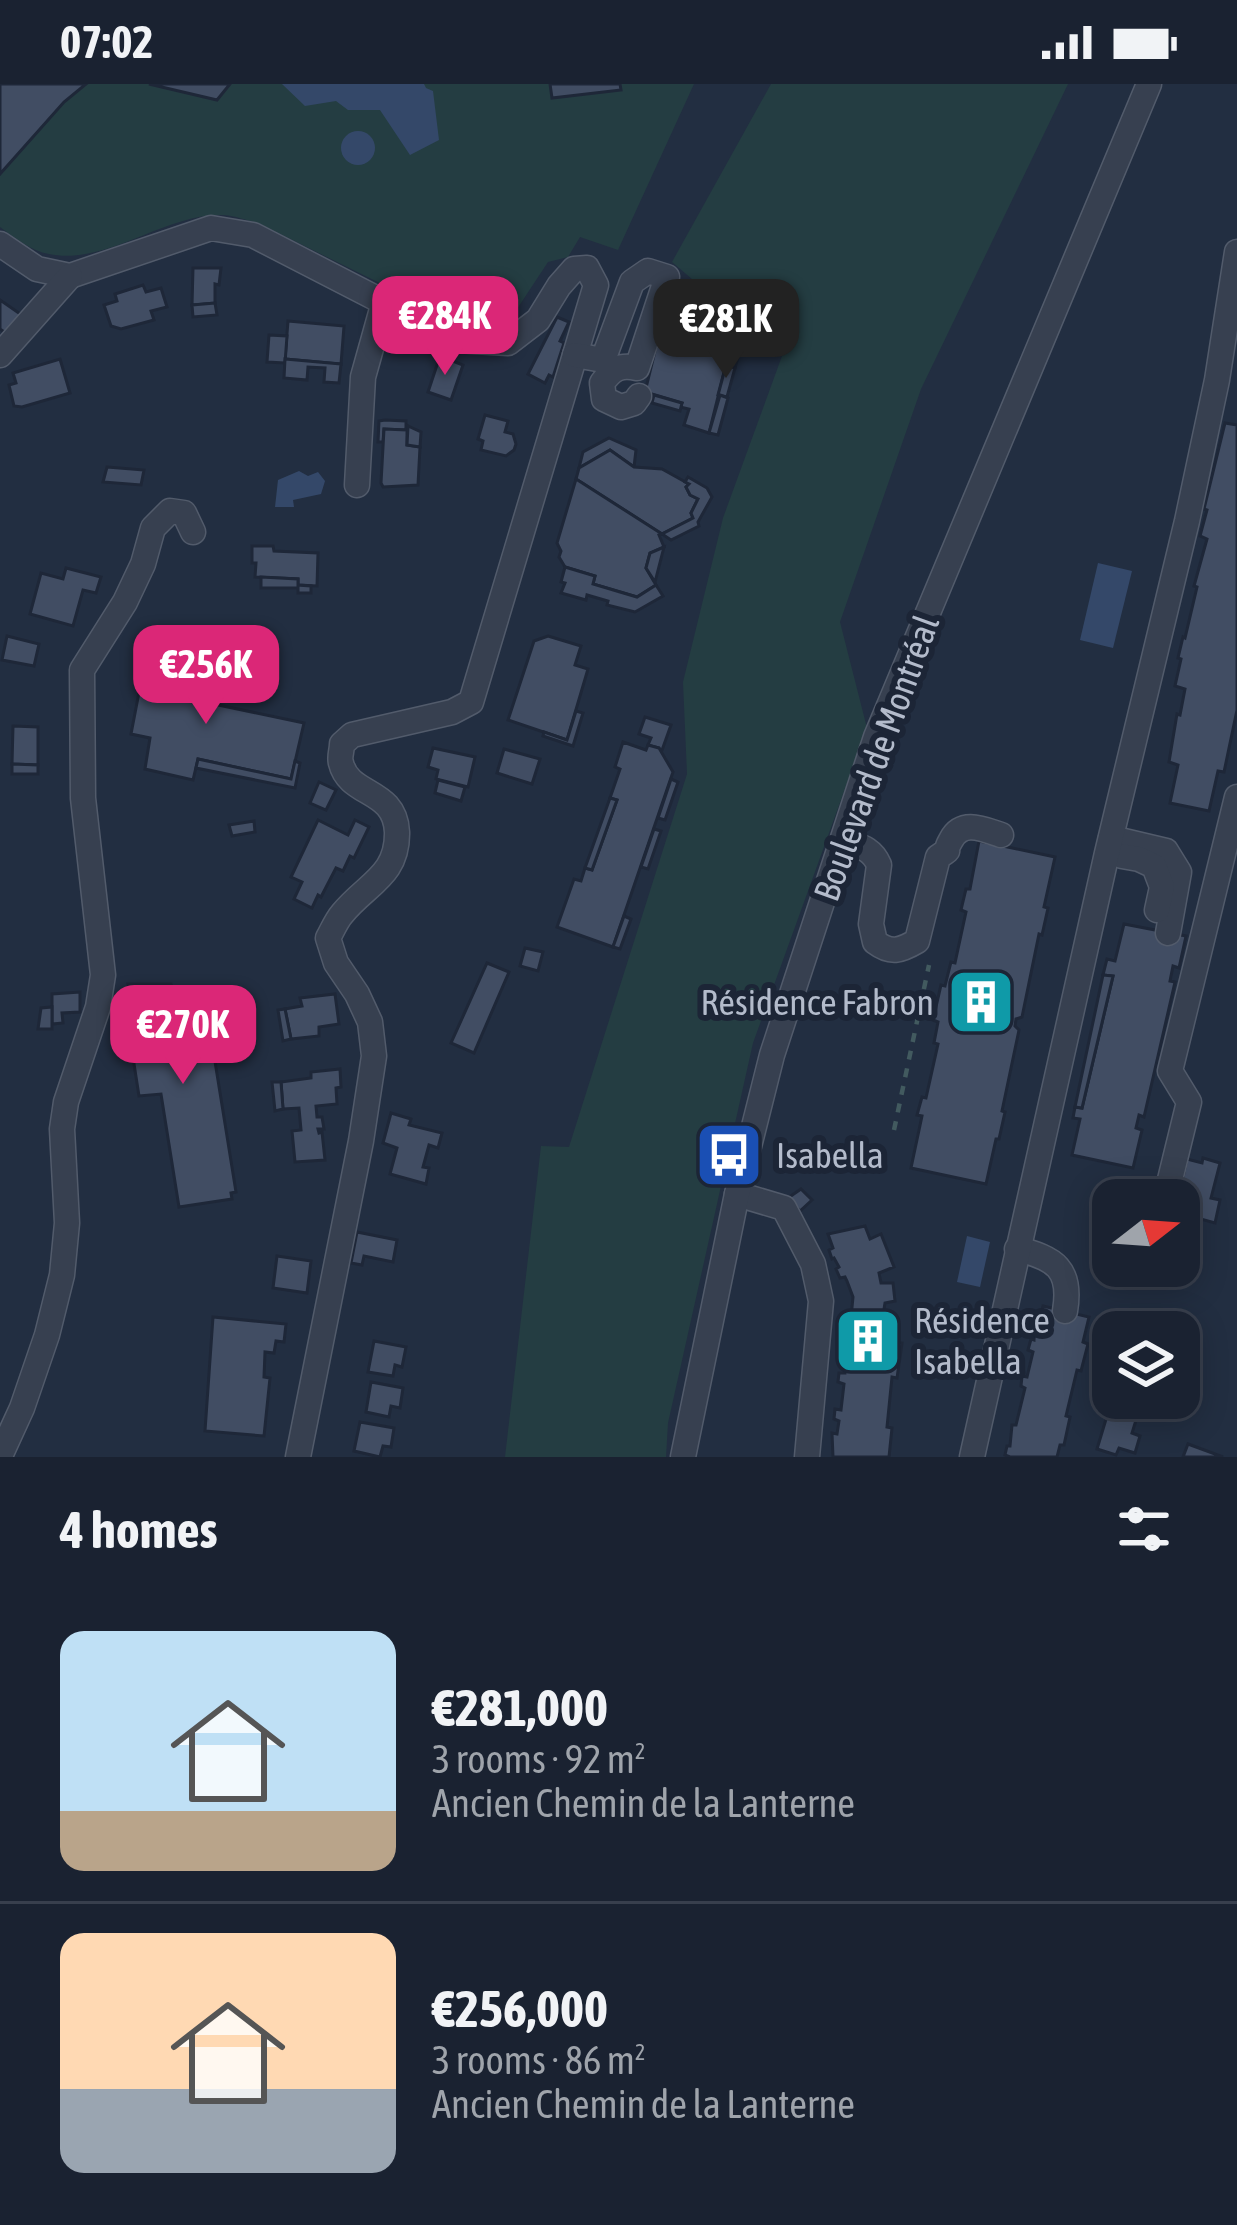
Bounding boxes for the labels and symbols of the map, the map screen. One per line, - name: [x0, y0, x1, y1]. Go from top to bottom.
- pin: €284K: [361, 276, 529, 378]
- pin: €281K: [642, 279, 810, 381]
- street label: Boulevard de Montréal: [805, 609, 947, 907]
- pin: €256K: [122, 625, 290, 727]
- building icon: Résidence Fabron: [946, 967, 1016, 1037]
- place label: Résidence Fabron: [701, 981, 934, 1023]
- pin: €270K: [99, 985, 267, 1087]
- bus stop icon: Isabella: [694, 1120, 764, 1190]
- place label: Isabella: [776, 1134, 884, 1176]
- north arrow: [1092, 1179, 1200, 1287]
- place label: Résidence Isabella: [914, 1299, 1050, 1382]
- building icon: Résidence Isabella: [833, 1306, 903, 1376]

